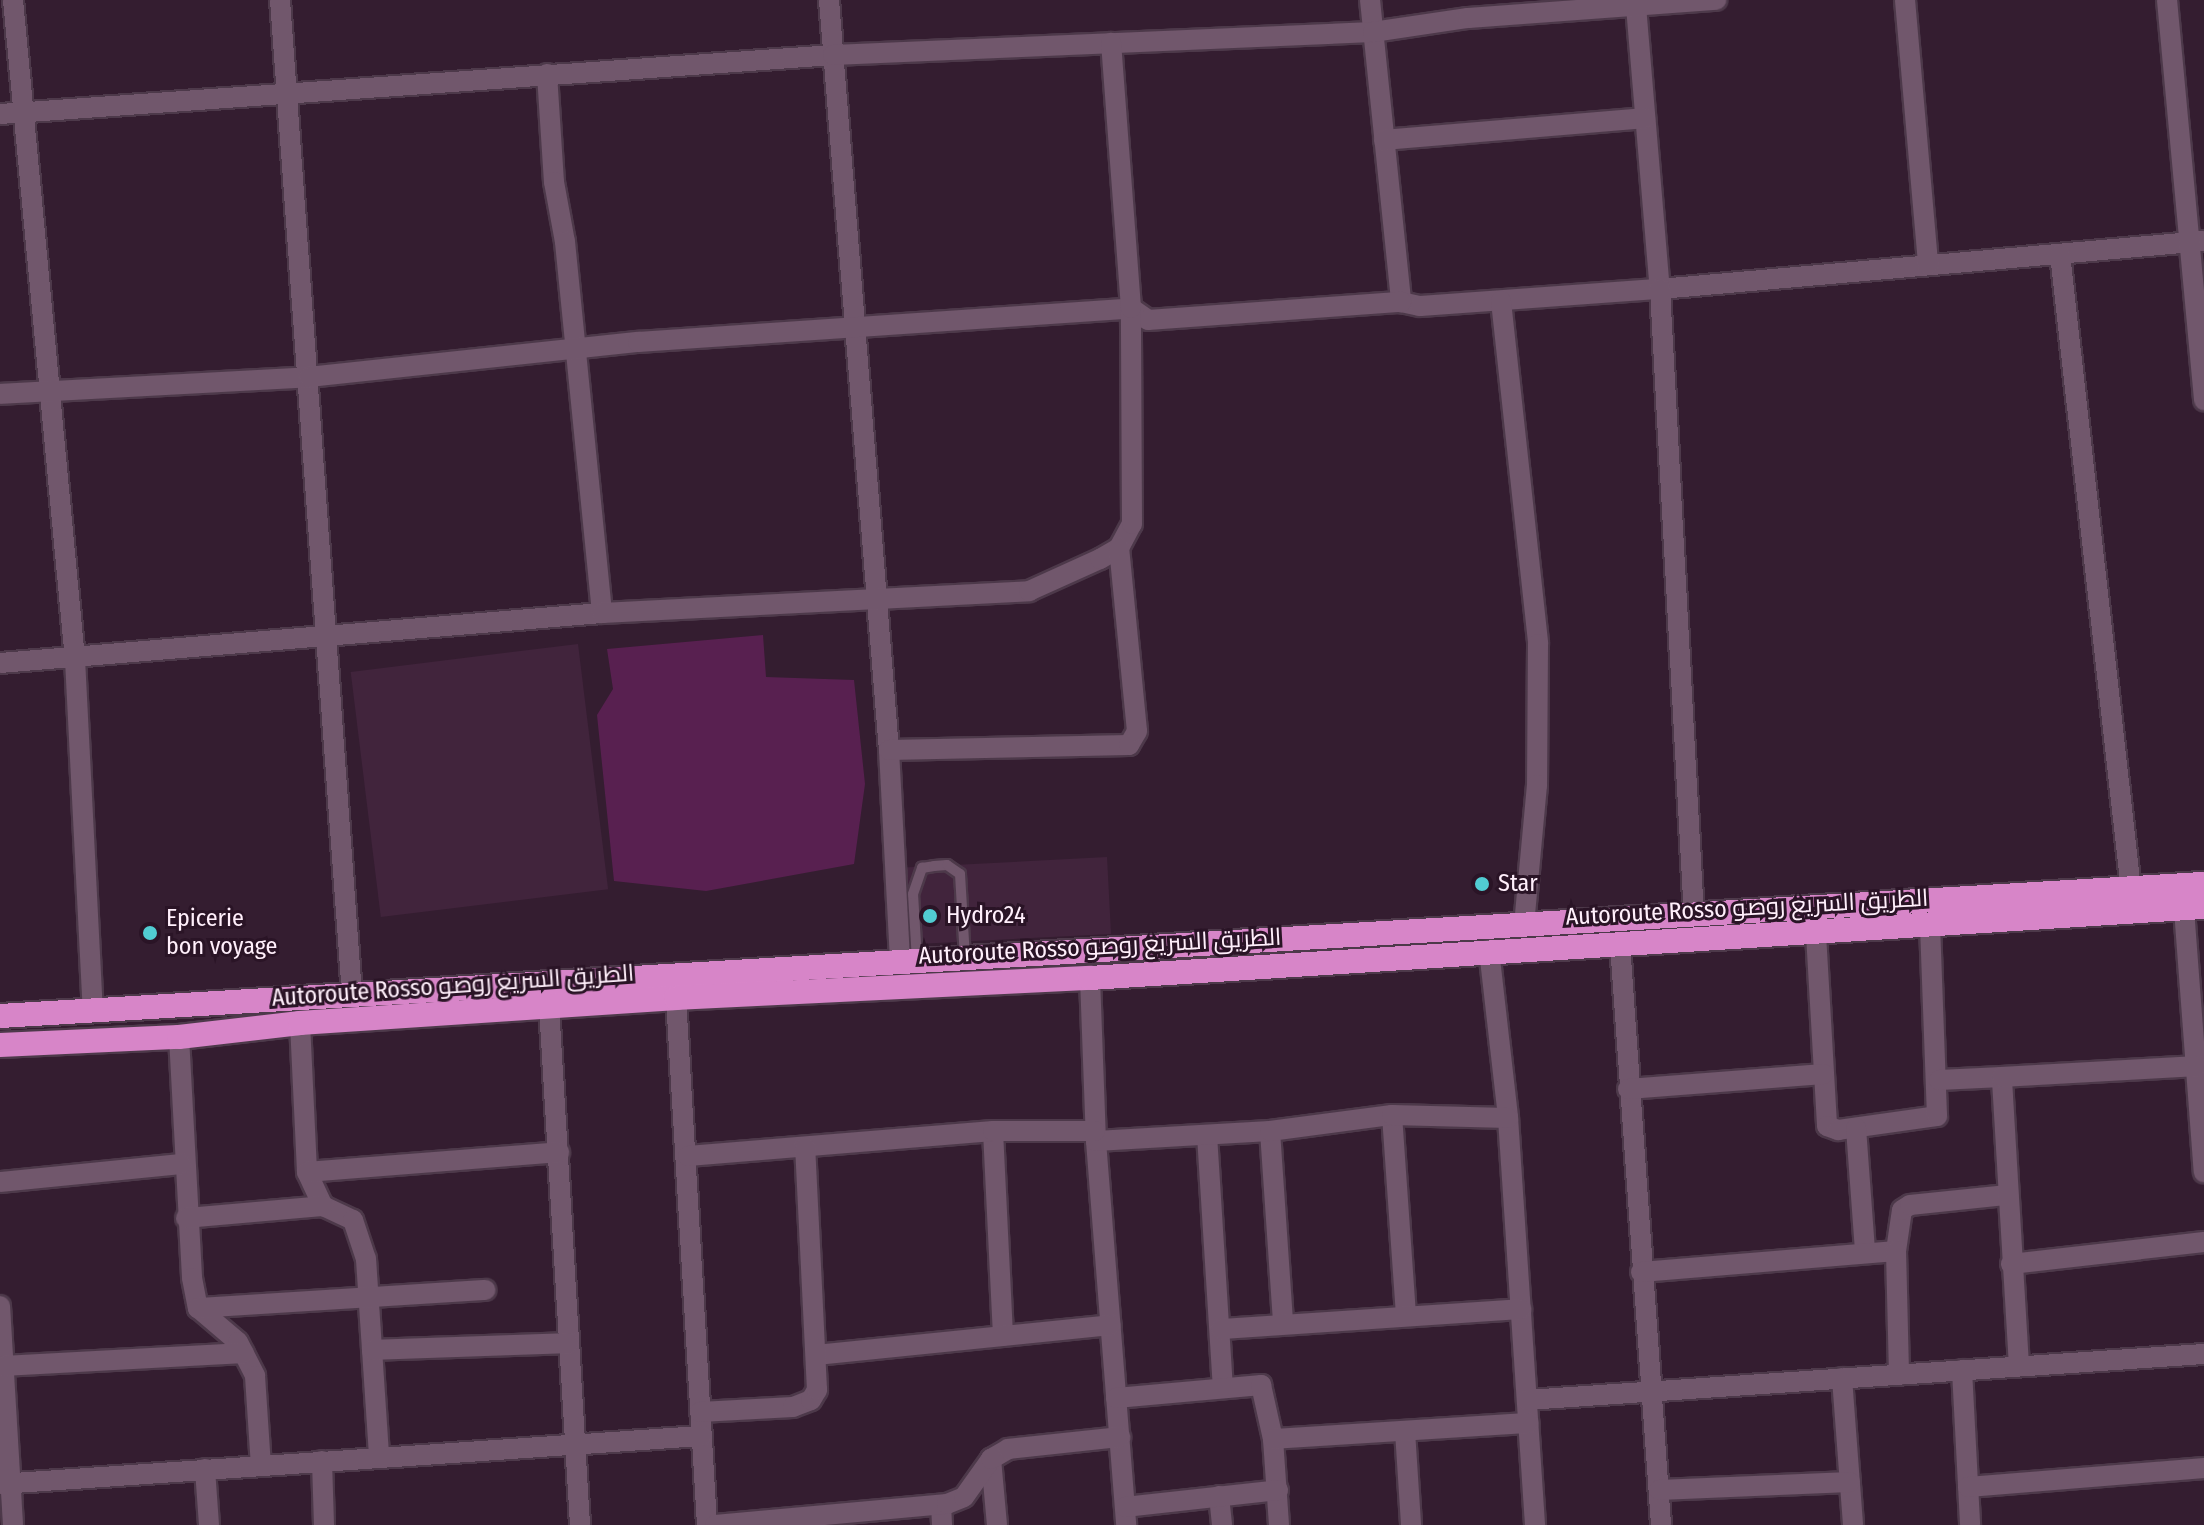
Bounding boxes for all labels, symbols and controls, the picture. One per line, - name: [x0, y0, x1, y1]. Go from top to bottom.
- place label: Star: [1498, 870, 1538, 898]
- marker: Star: [1473, 875, 1491, 893]
- street label: Autoroute Rosso الطريق السريع روصو: [1565, 884, 1929, 932]
- place label: Hydro24: [946, 902, 1026, 930]
- place label: Epicerie bon voyage: [166, 905, 277, 961]
- marker: Hydro24: [921, 907, 939, 925]
- street label: Autoroute Rosso الطريق السريع روصو: [918, 923, 1282, 971]
- marker: Epicerie bon voyage: [141, 924, 159, 942]
- street label: Autoroute Rosso الطريق السريع روصو: [271, 959, 635, 1013]

